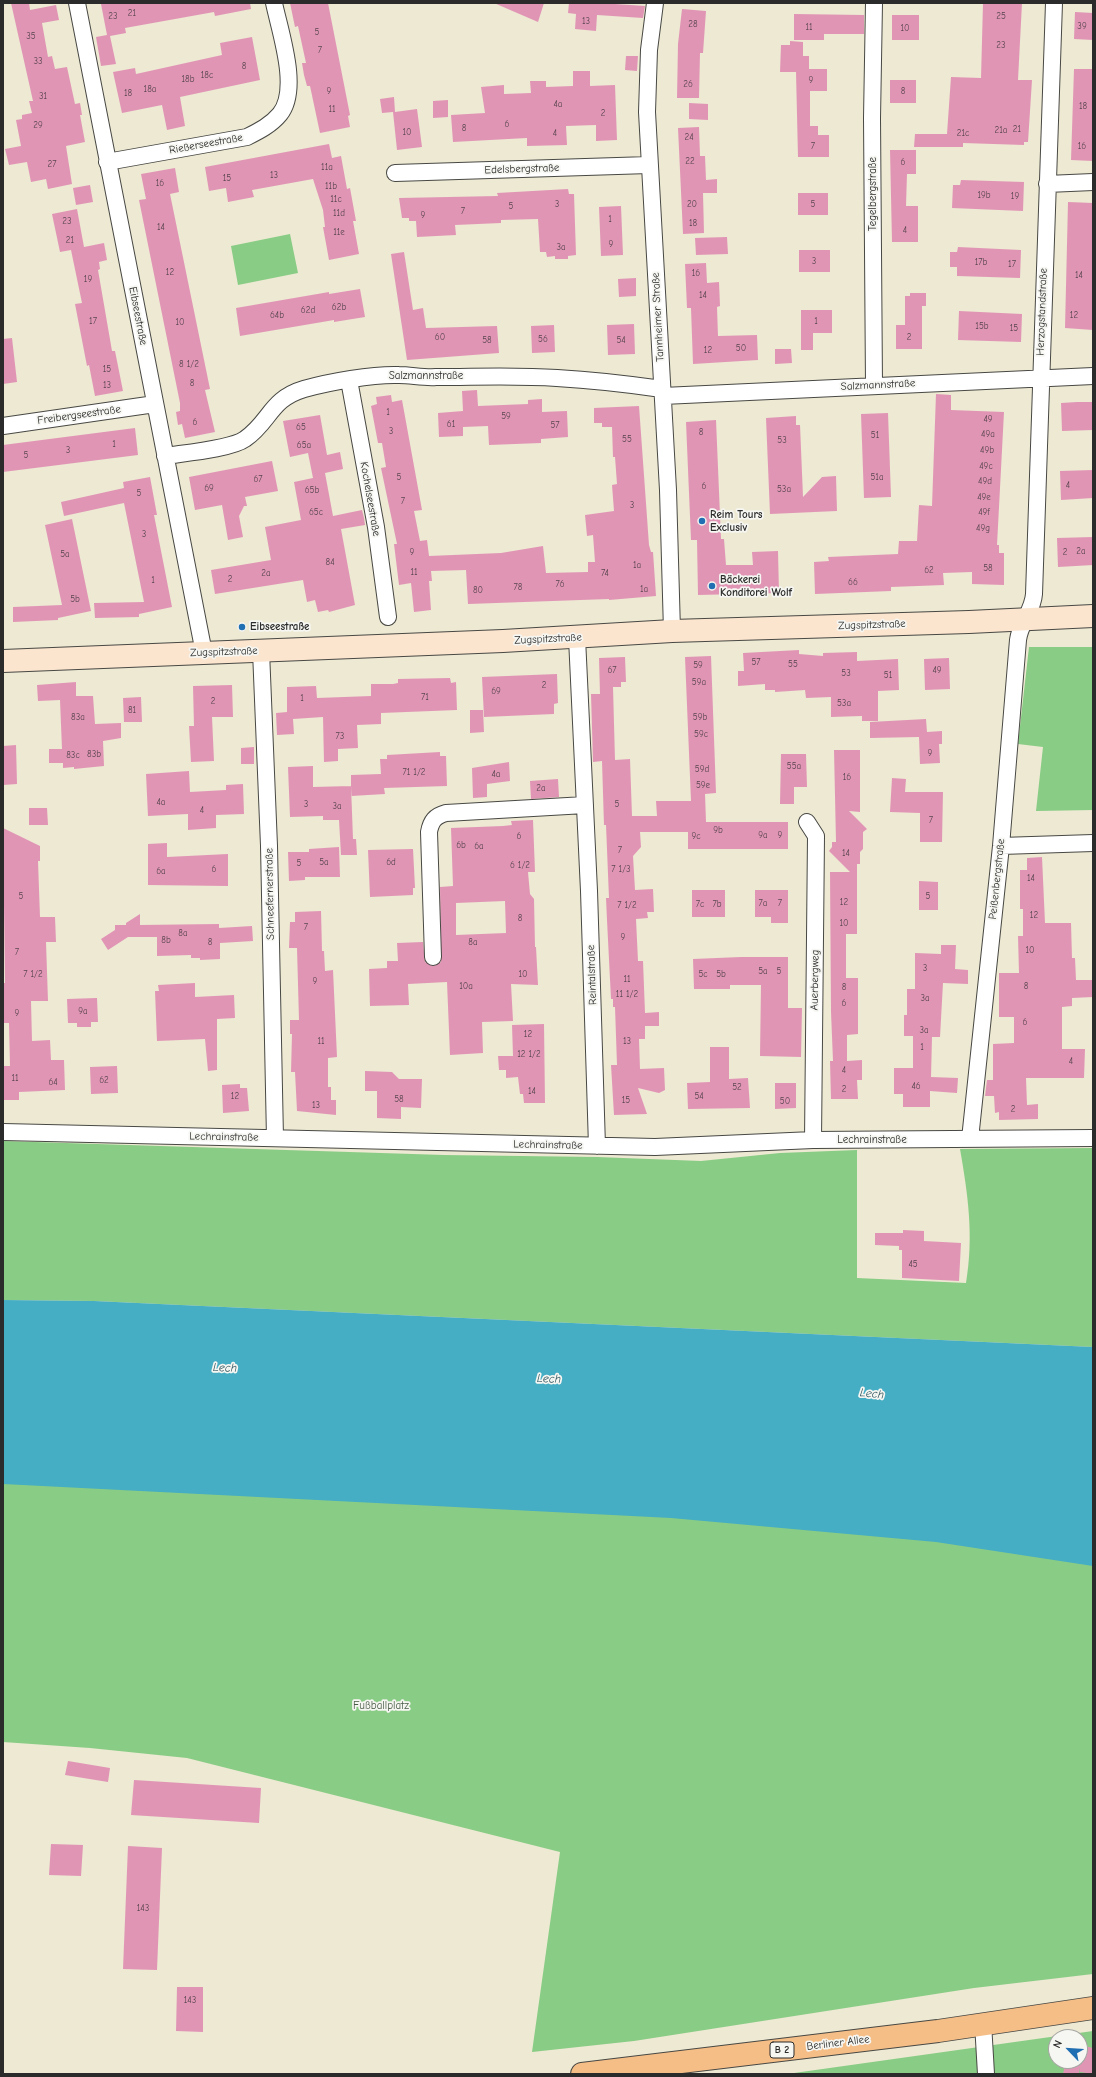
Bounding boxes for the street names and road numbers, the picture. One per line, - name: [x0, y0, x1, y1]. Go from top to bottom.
- street label: Rießerseestraße: [168, 131, 244, 157]
- street label: Tegelbergstraße: [866, 157, 880, 231]
- street label: Edelsbergstraße: [484, 161, 560, 177]
- street label: Herzogstandstraße: [1034, 268, 1050, 356]
- street label: Tannheimer Straße: [649, 272, 667, 362]
- street label: Eibseestraße: [126, 286, 150, 346]
- street label: Salzmannstraße: [389, 369, 463, 383]
- street label: Salzmannstraße: [840, 376, 916, 394]
- street label: Freibergseestraße: [36, 403, 122, 427]
- street label: Kochelseestraße: [357, 461, 383, 537]
- street label: Zugspitzstraße: [838, 617, 906, 633]
- street label: Zugspitzstraße: [514, 631, 582, 647]
- street label: Zugspitzstraße: [190, 644, 258, 660]
- street label: Peißenbergstraße: [986, 838, 1008, 920]
- street label: Schneefernerstraße: [263, 848, 277, 940]
- street label: Reintalstraße: [584, 945, 600, 1005]
- street label: Auerbergweg: [808, 949, 822, 1011]
- street label: Lechrainstraße: [189, 1130, 259, 1144]
- street label: Lechrainstraße: [837, 1133, 907, 1147]
- street label: Lechrainstraße: [513, 1138, 583, 1152]
- street label: Berliner Allee: [806, 2033, 870, 2053]
- road number: B 2: [770, 2042, 794, 2058]

